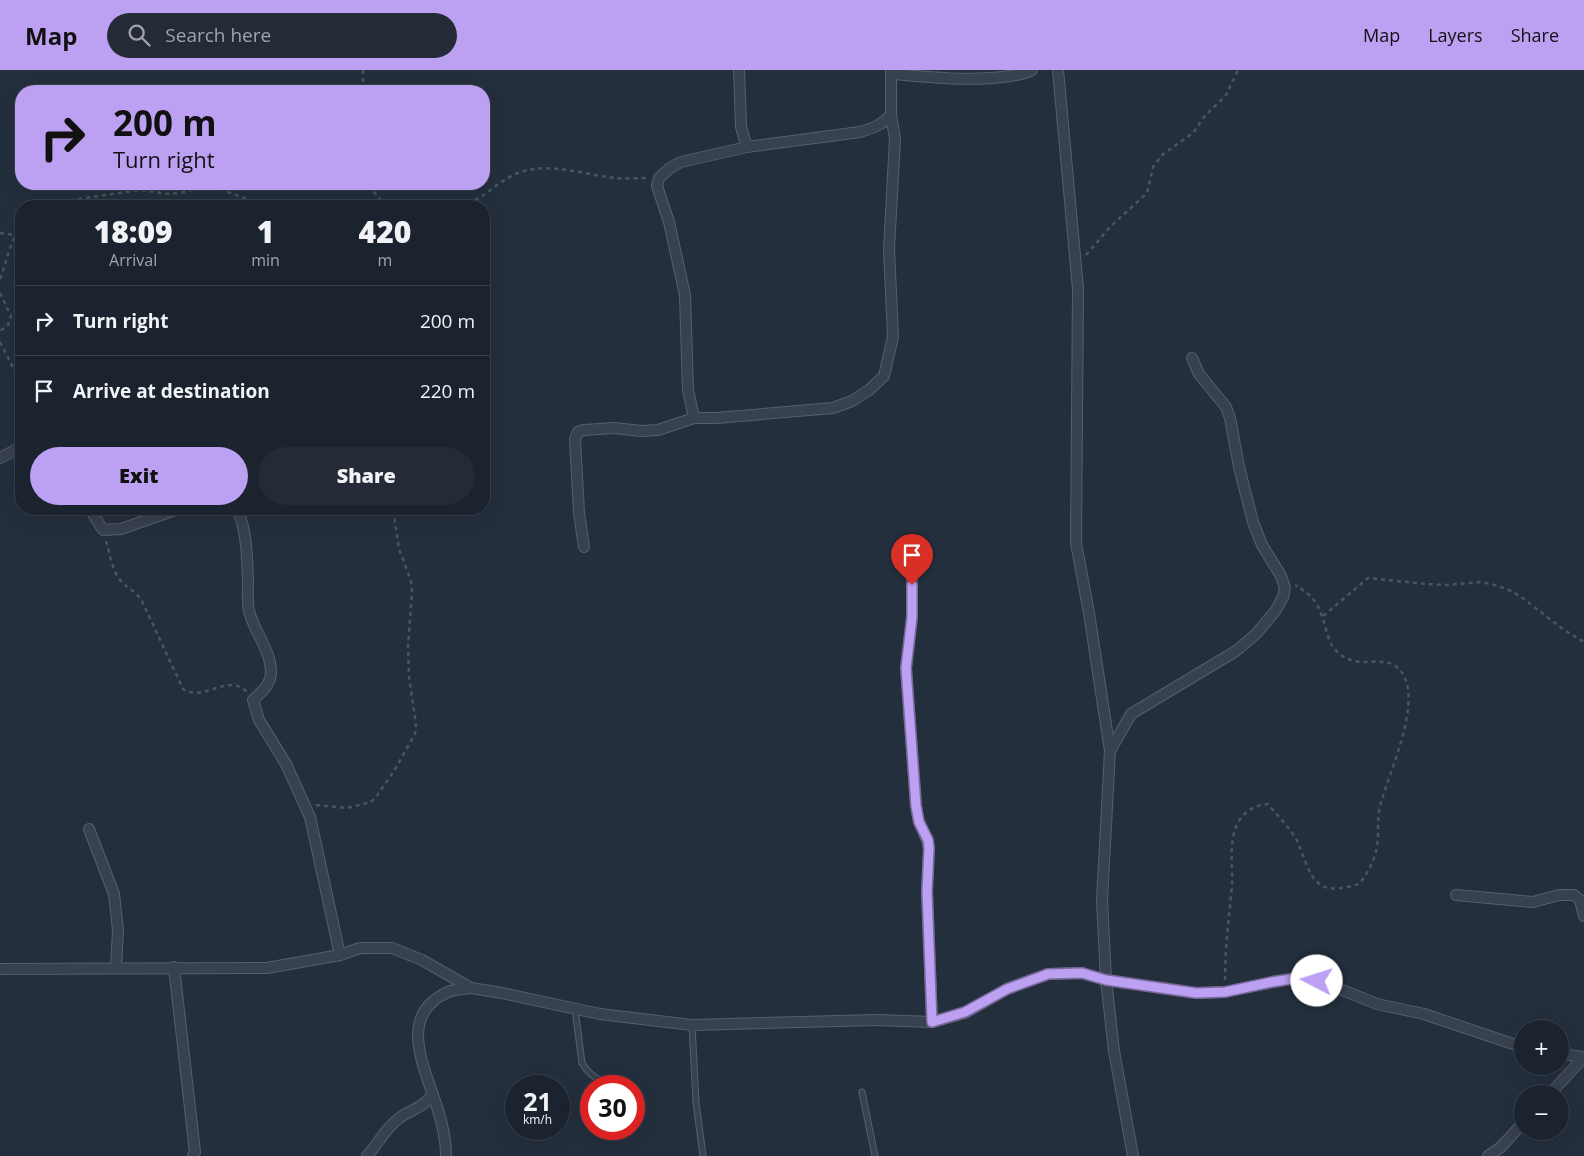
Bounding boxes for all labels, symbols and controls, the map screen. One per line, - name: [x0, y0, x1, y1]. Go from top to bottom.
- search box: [107, 13, 457, 58]
- text: Map: [25, 19, 77, 52]
- icon: search: [125, 21, 153, 49]
- text: Search here: [165, 22, 271, 48]
- text: Map: [1363, 23, 1400, 47]
- text: Layers: [1428, 23, 1483, 47]
- text: Share: [1511, 23, 1559, 47]
- text: 200 m: [113, 99, 217, 146]
- icon: right: [30, 105, 95, 170]
- text: Turn right: [113, 144, 215, 174]
- text: 18:09: [94, 211, 173, 252]
- text: 1: [257, 211, 274, 252]
- text: 420: [359, 211, 411, 252]
- text: Arrival: [109, 249, 157, 271]
- text: min: [251, 249, 280, 271]
- text: m: [378, 249, 392, 271]
- icon: right: [30, 307, 58, 335]
- text: Turn right: [73, 308, 168, 334]
- text: 200 m: [420, 308, 475, 334]
- icon: arrive: [30, 377, 58, 405]
- text: Arrive at destination: [73, 378, 270, 404]
- text: 220 m: [420, 378, 475, 404]
- button: Exit: [30, 447, 248, 505]
- button: Share: [258, 447, 475, 505]
- pin: [891, 534, 933, 585]
- icon: arrive: [898, 541, 926, 569]
- position arrow: [1290, 954, 1342, 1006]
- map controls: [1514, 1020, 1569, 1140]
- button: +: [1514, 1020, 1569, 1075]
- speed limit sign: 30: [580, 1075, 645, 1140]
- text: 21: [523, 1084, 552, 1118]
- button: −: [1514, 1085, 1569, 1140]
- text: km/h: [523, 1111, 552, 1128]

